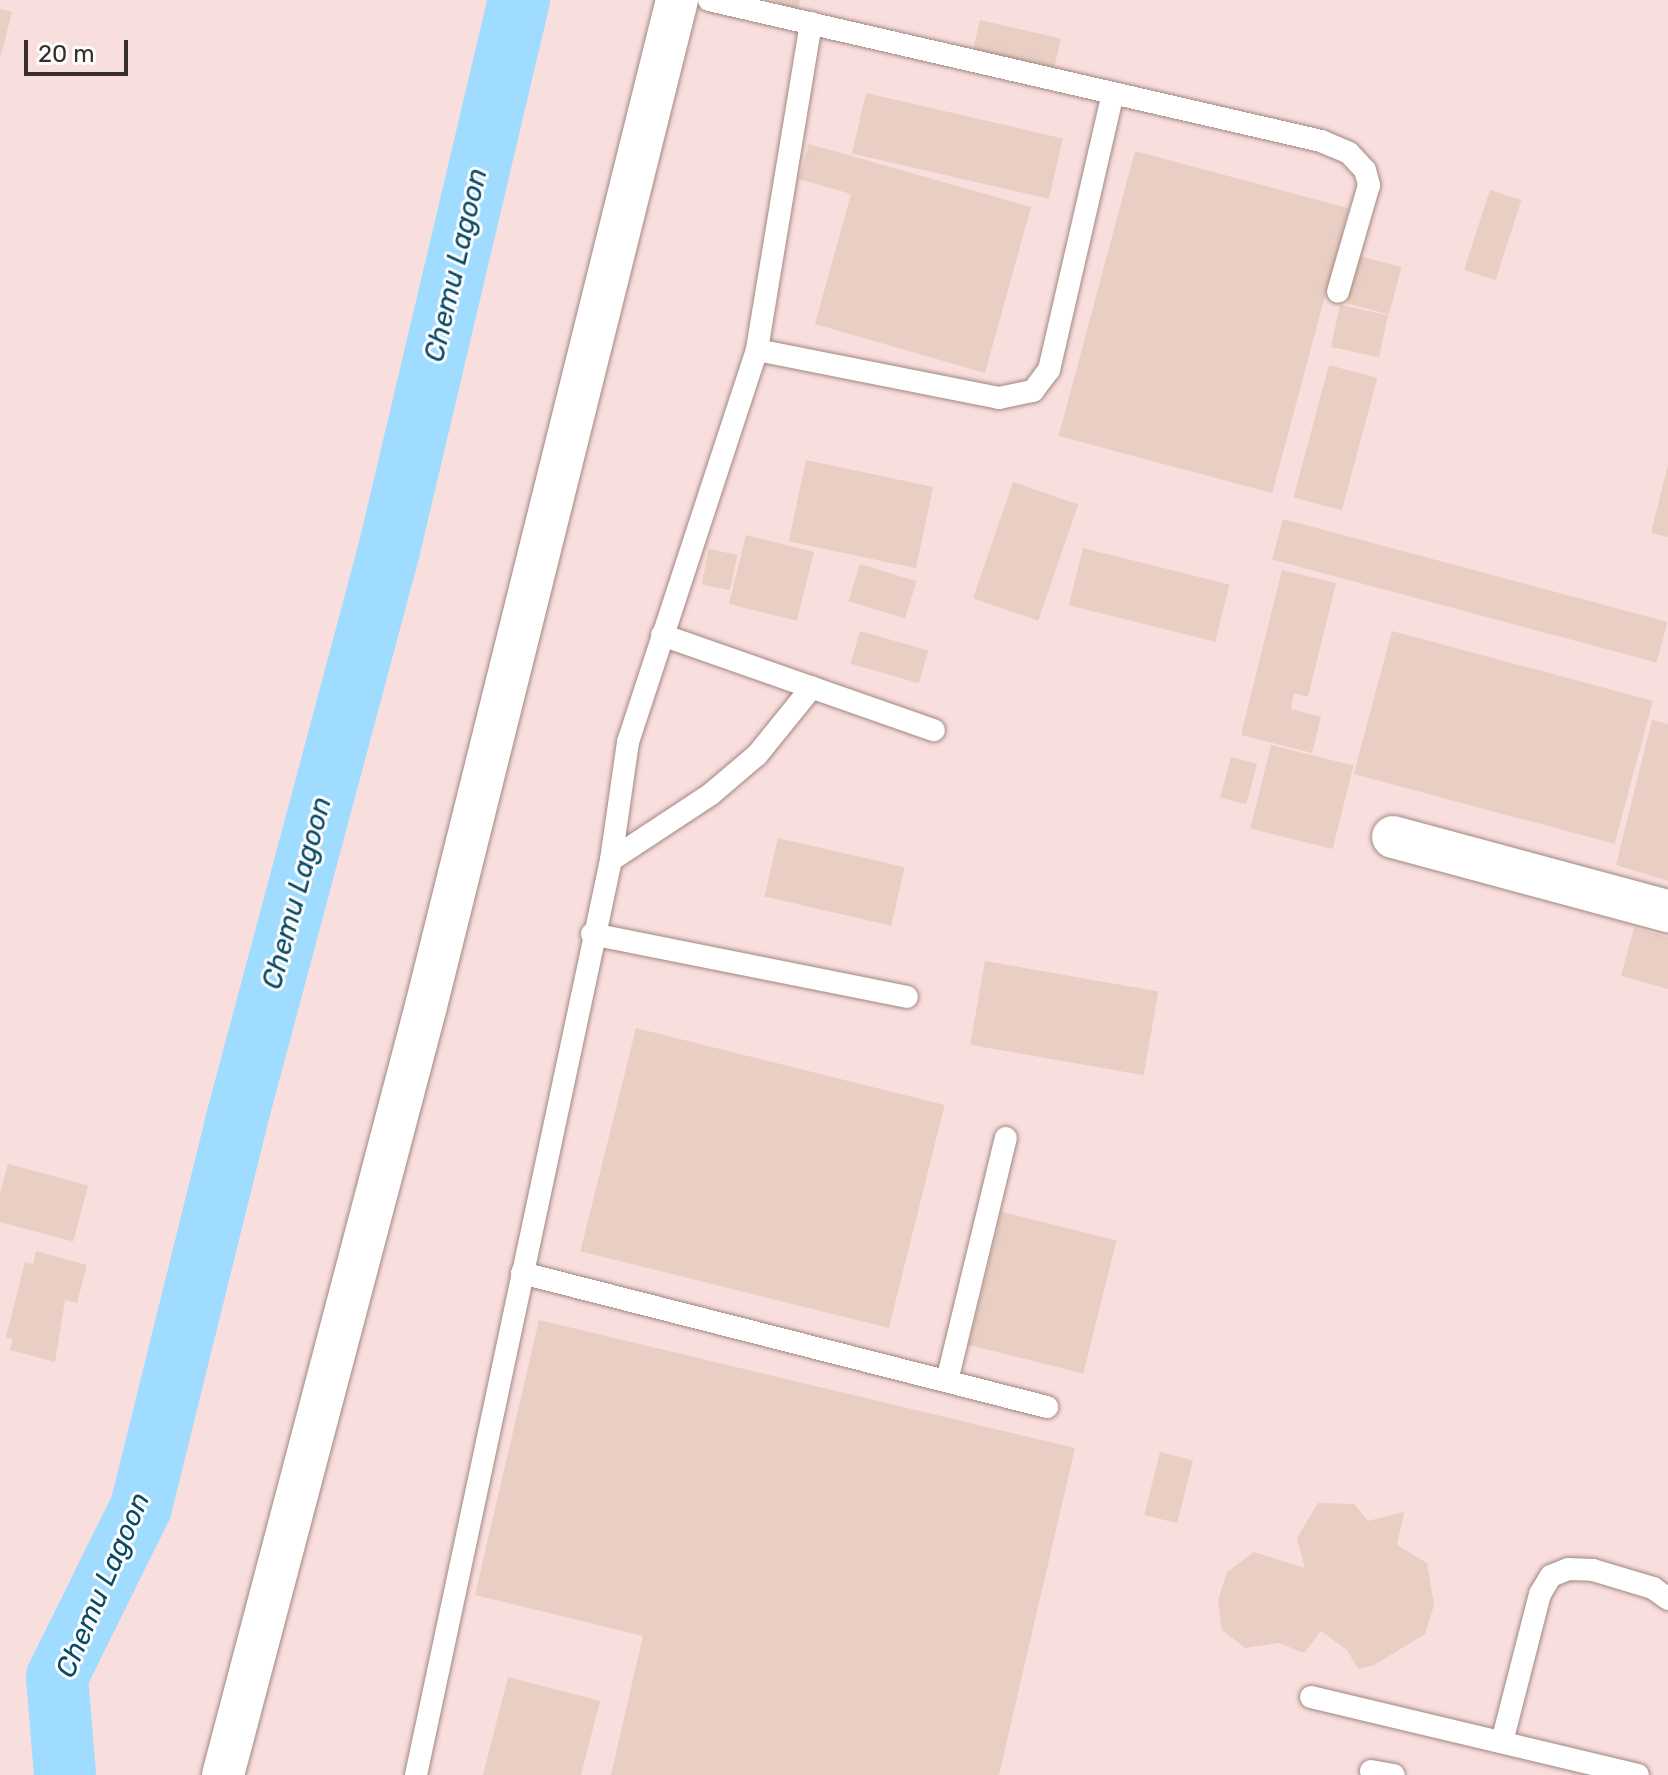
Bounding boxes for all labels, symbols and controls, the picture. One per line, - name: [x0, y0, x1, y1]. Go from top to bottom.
- scale bar: [28, 24, 132, 74]
- text: 20 m: [38, 40, 95, 68]
- water label: Chemu Lagoon: [417, 165, 495, 365]
- water label: Chemu Lagoon: [255, 793, 339, 993]
- water label: Chemu Lagoon: [49, 1487, 157, 1683]

